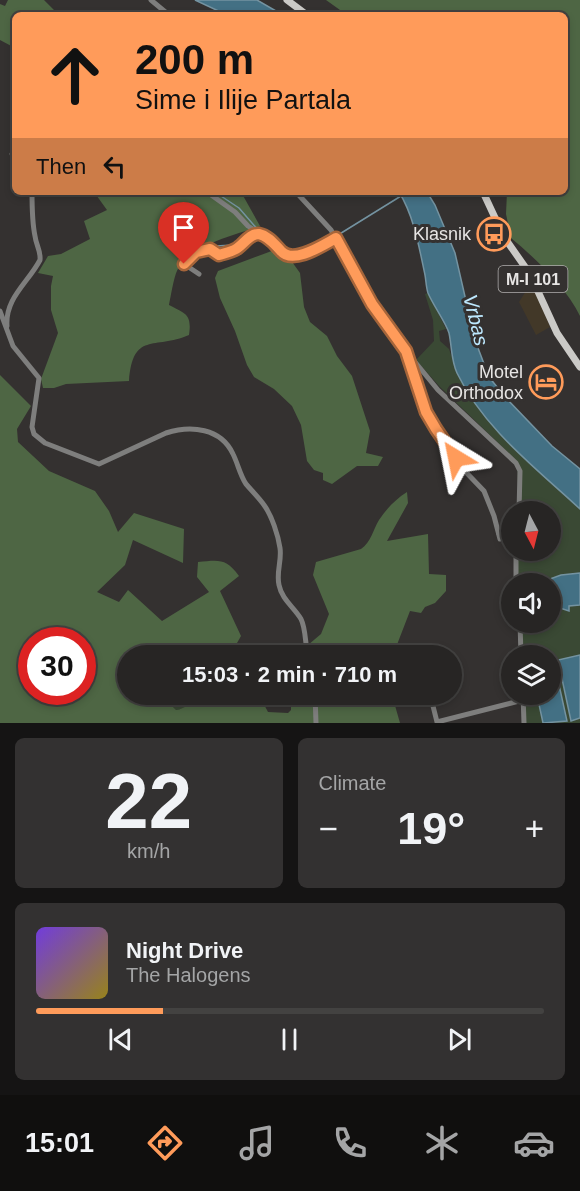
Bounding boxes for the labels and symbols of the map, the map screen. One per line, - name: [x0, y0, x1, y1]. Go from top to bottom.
- pin: [158, 202, 209, 264]
- bus stop icon: Klasnik: [476, 216, 512, 252]
- place label: Klasnik: [413, 224, 472, 244]
- road number: M-I 101: [498, 266, 568, 292]
- water label: Vrbas: [459, 292, 493, 348]
- place label: Motel Orthodox: [449, 362, 523, 403]
- hotel icon: Motel Orthodox: [528, 364, 564, 400]
- position arrow: [424, 426, 488, 490]
- north arrow: [501, 501, 561, 561]
- speed limit sign: 30: [18, 627, 96, 705]

